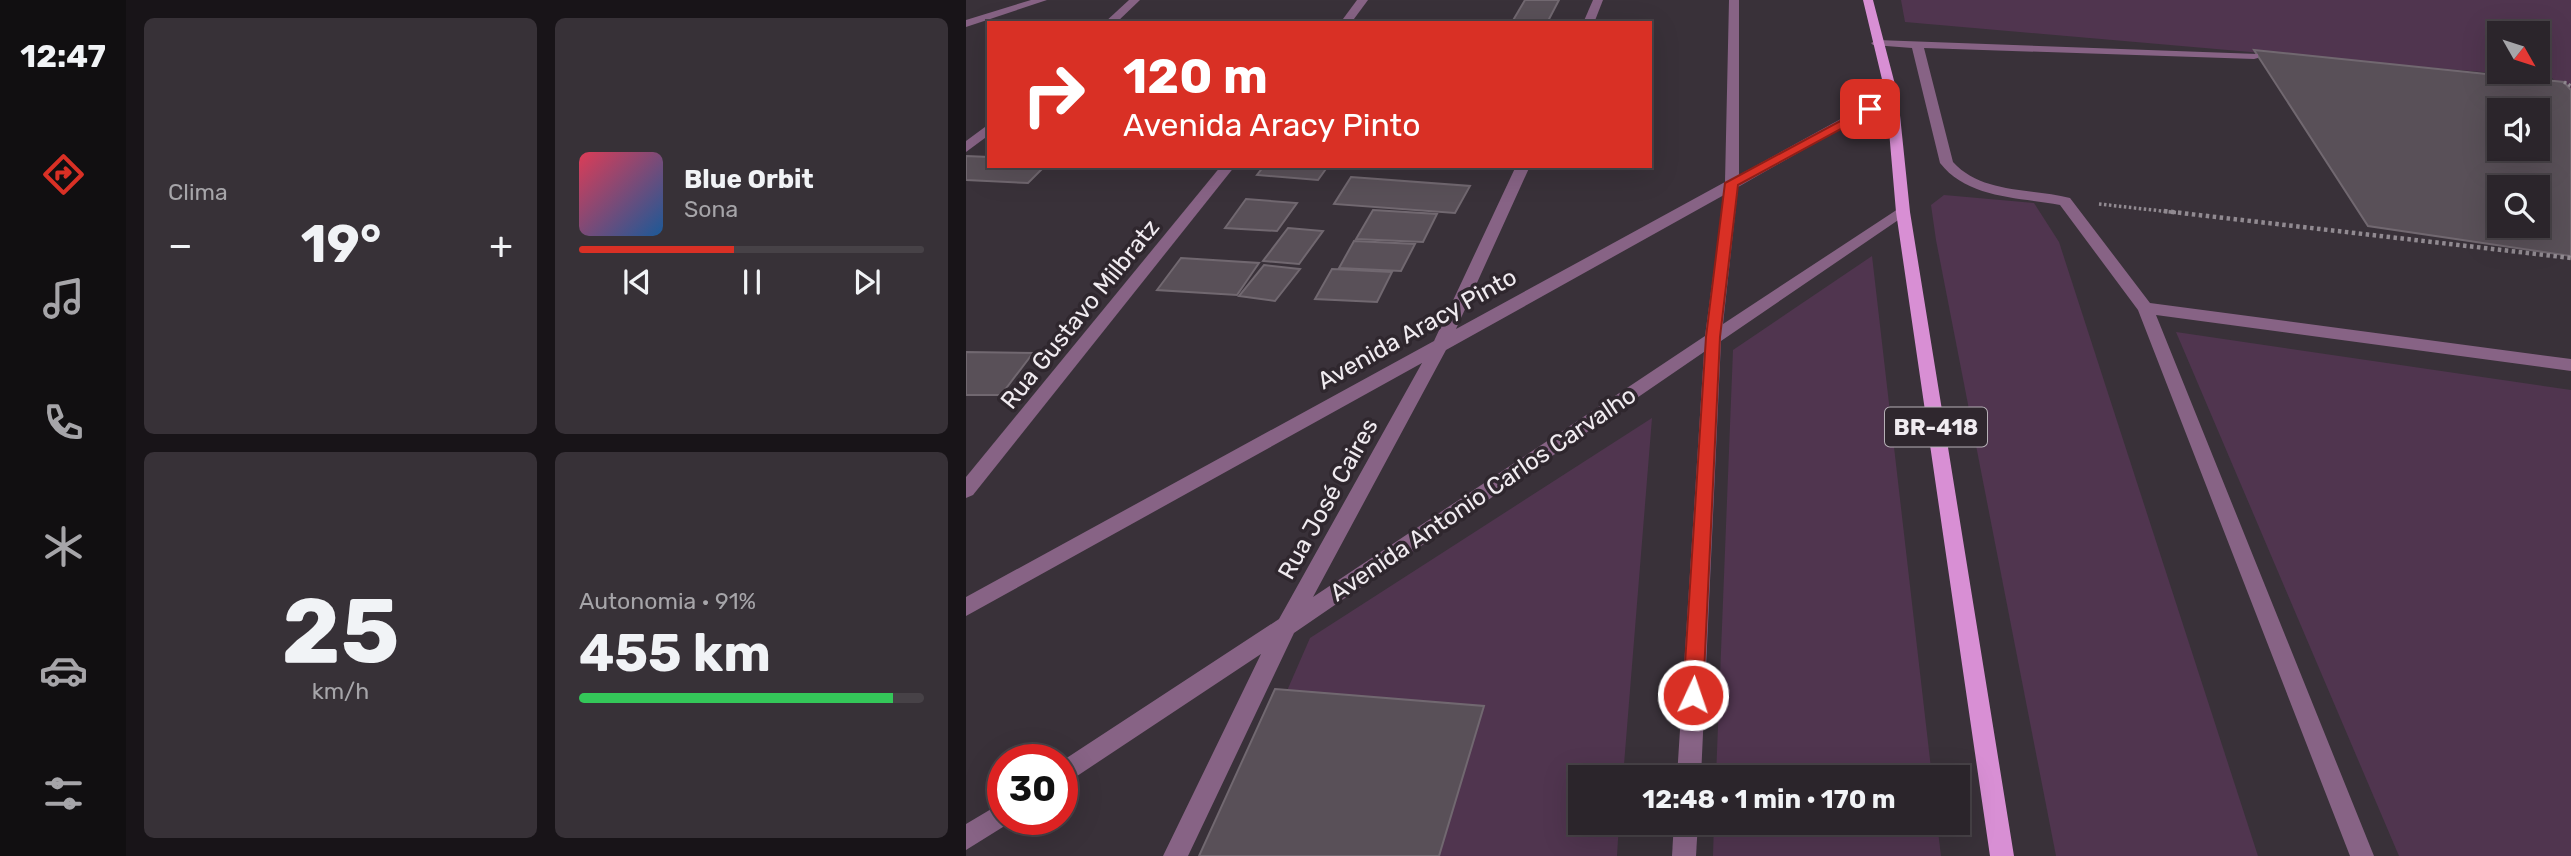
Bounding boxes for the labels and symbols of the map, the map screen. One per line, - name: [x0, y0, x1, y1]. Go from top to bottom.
- north arrow: [2487, 21, 2550, 84]
- pin: [1840, 79, 1900, 139]
- street label: Rua Gustavo Milbratz: [995, 214, 1165, 414]
- street label: Avenida Aracy Pinto: [1313, 263, 1521, 395]
- street label: Avenida Antonio Carlos Carvalho: [1325, 381, 1641, 607]
- road number: BR-418: [1885, 408, 1987, 446]
- street label: Rua José Caires: [1272, 414, 1384, 584]
- position arrow: [1656, 658, 1730, 732]
- speed limit sign: 30: [987, 744, 1078, 835]

